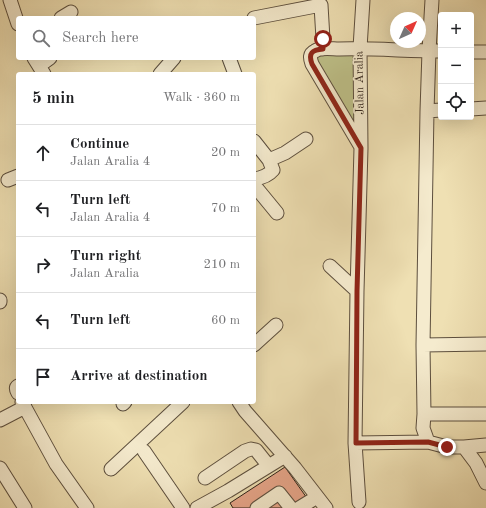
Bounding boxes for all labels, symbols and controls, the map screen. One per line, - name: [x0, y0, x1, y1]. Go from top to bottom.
- north arrow: [390, 12, 426, 48]
- map controls: [438, 12, 474, 120]
- button: +: [438, 12, 474, 48]
- search box: [16, 16, 256, 60]
- icon: search: [30, 27, 52, 49]
- route start: [314, 30, 332, 48]
- text: Search here: [62, 31, 139, 46]
- button: −: [438, 48, 474, 84]
- street label: Jalan Aralia: [353, 51, 367, 115]
- button: locate: [438, 84, 474, 120]
- text: 5 min: [32, 90, 75, 107]
- text: Walk · 360 m: [163, 91, 240, 104]
- text: Continue: [70, 137, 129, 152]
- icon: ahead: [32, 142, 54, 164]
- text: 20 m: [211, 146, 240, 159]
- text: Jalan Aralia 4: [70, 155, 150, 168]
- text: Turn left: [70, 193, 130, 208]
- icon: left: [32, 198, 54, 220]
- text: 70 m: [211, 202, 240, 215]
- text: Jalan Aralia 4: [70, 211, 150, 224]
- text: Turn right: [70, 249, 141, 264]
- icon: right: [32, 254, 54, 276]
- text: 210 m: [203, 258, 240, 271]
- text: Jalan Aralia: [70, 267, 139, 280]
- icon: left: [32, 310, 54, 332]
- text: Turn left: [70, 313, 130, 328]
- text: 60 m: [211, 314, 240, 327]
- icon: arrive: [32, 366, 54, 388]
- text: Arrive at destination: [70, 369, 208, 384]
- route end: [438, 438, 456, 456]

